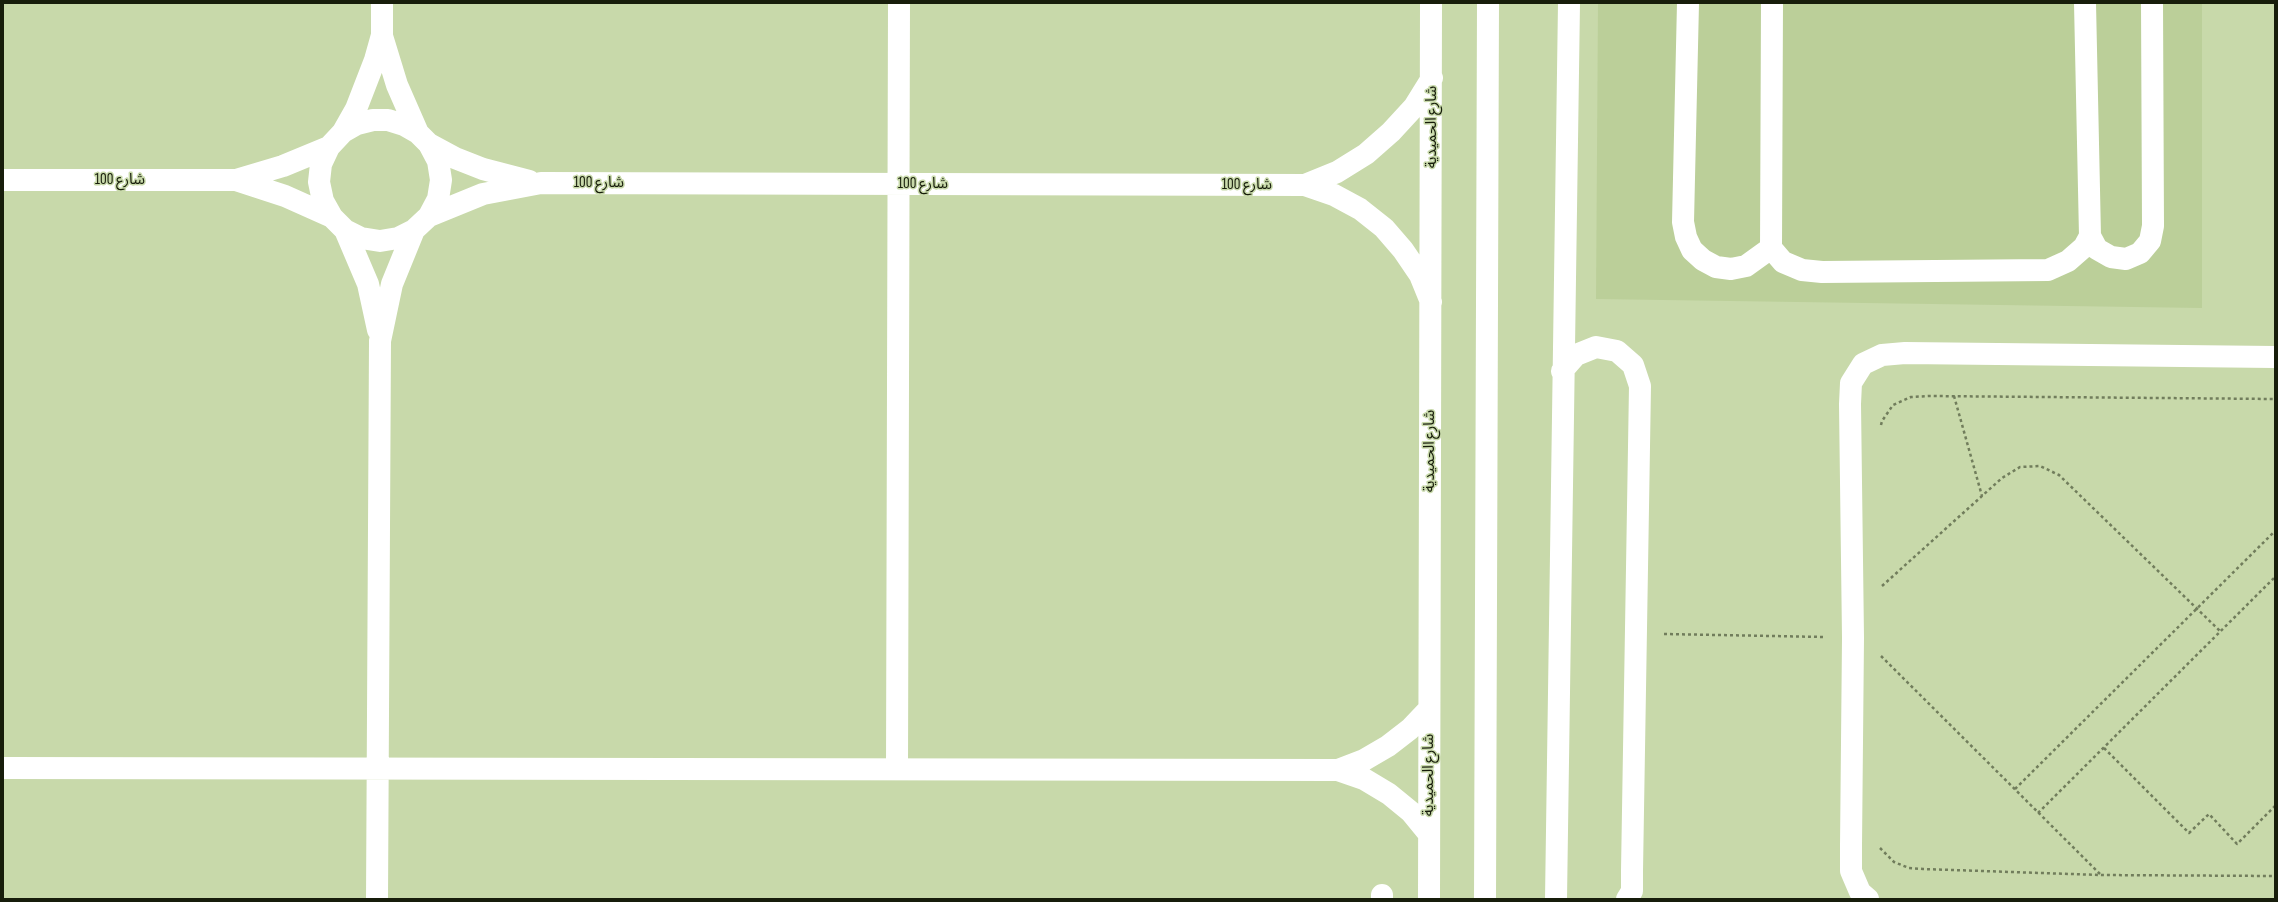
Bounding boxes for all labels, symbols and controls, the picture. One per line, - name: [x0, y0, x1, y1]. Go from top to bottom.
- street label: شارع الحميدية: [1423, 86, 1441, 168]
- street label: شارع 100: [95, 171, 145, 189]
- street label: شارع 100: [574, 174, 624, 192]
- street label: شارع 100: [898, 175, 948, 193]
- street label: شارع 100: [1222, 176, 1272, 194]
- street label: شارع الحميدية: [1421, 410, 1439, 492]
- street label: شارع الحميدية: [1420, 734, 1438, 816]

